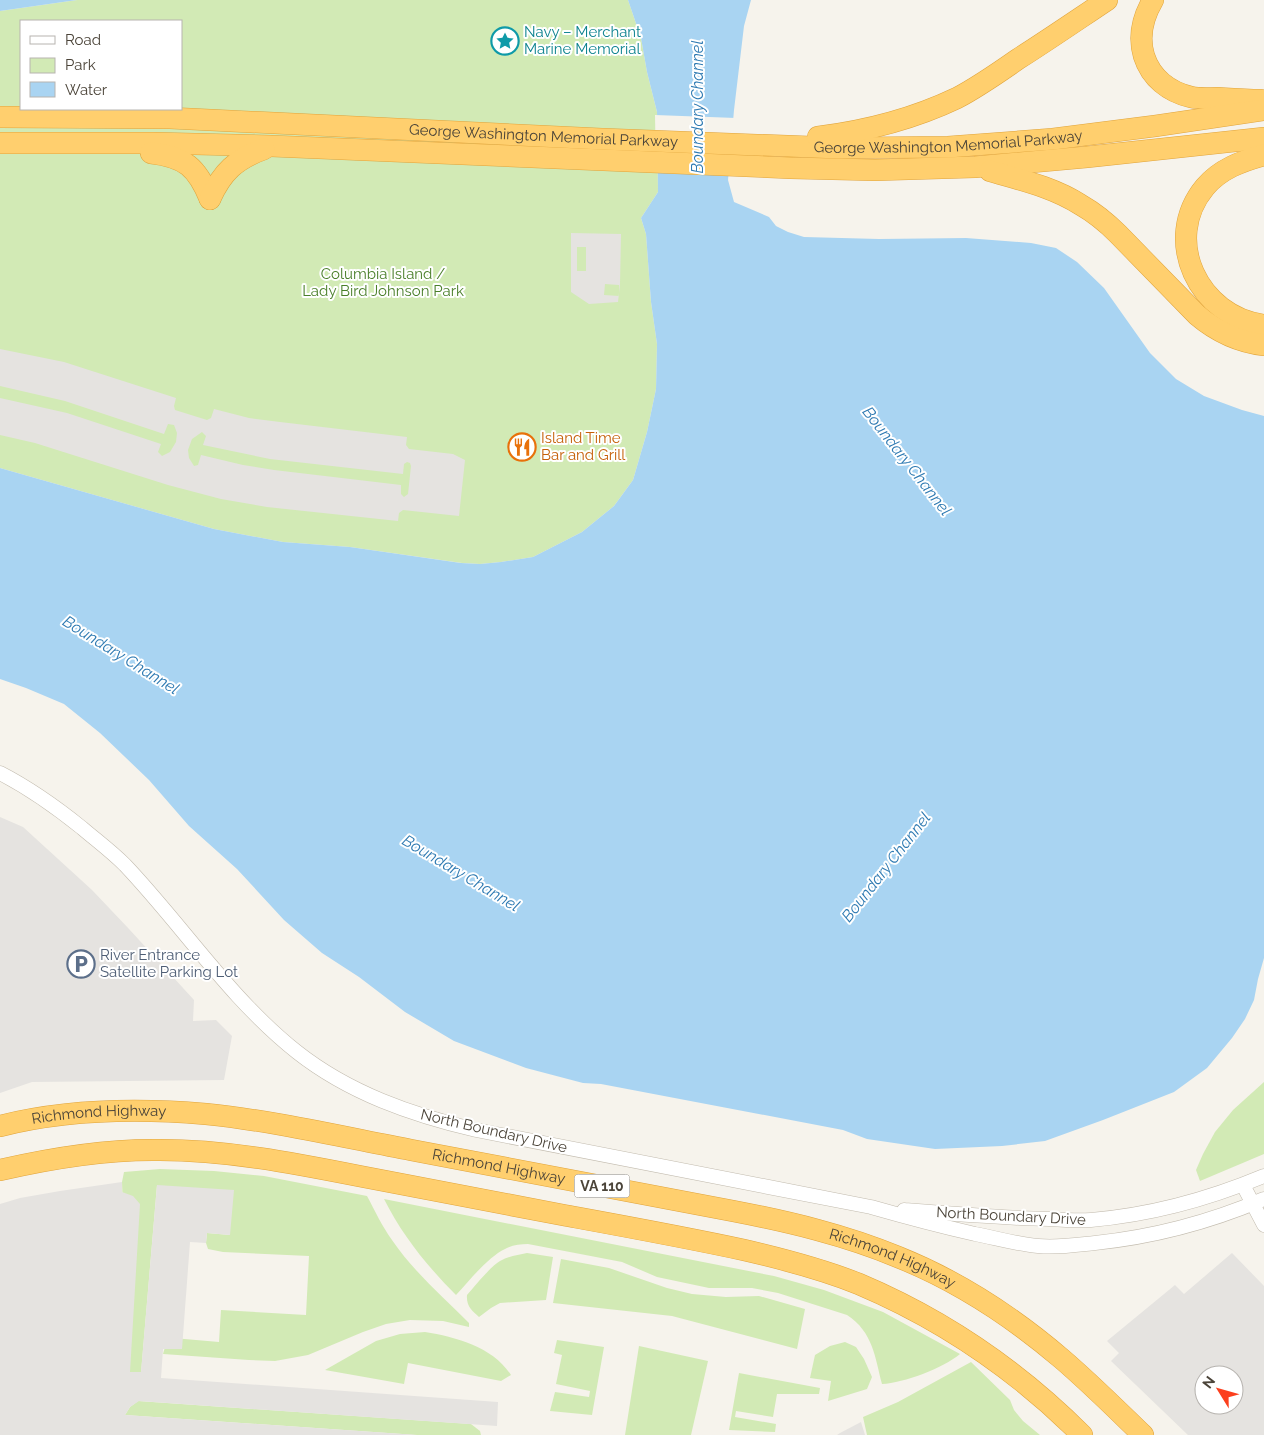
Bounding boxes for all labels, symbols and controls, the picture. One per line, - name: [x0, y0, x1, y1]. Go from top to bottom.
- legend: [20, 20, 182, 110]
- place label: Navy – Merchant Marine Memorial: [524, 23, 641, 58]
- place icon: Navy – Merchant Marine Memorial: [490, 26, 520, 56]
- text: Road: [65, 31, 101, 49]
- water label: Boundary Channel: [688, 40, 707, 174]
- text: Park: [65, 56, 96, 74]
- text: Water: [65, 81, 108, 99]
- street label: George Washington Memorial Parkway: [409, 121, 678, 151]
- street label: George Washington Memorial Parkway: [813, 126, 1084, 157]
- park label: Columbia Island / Lady Bird Johnson Park: [302, 265, 464, 300]
- water label: Boundary Channel: [859, 403, 955, 519]
- place label: Island Time Bar and Grill: [541, 429, 626, 464]
- restaurant icon: Island Time Bar and Grill: [507, 432, 537, 462]
- water label: Boundary Channel: [59, 612, 183, 698]
- water label: Boundary Channel: [838, 809, 934, 925]
- water label: Boundary Channel: [399, 831, 523, 915]
- place label: River Entrance Satellite Parking Lot: [100, 946, 238, 981]
- parking icon: River Entrance Satellite Parking Lot: [66, 949, 96, 979]
- street label: Richmond Highway: [30, 1102, 167, 1128]
- street label: North Boundary Drive: [419, 1105, 569, 1157]
- street label: Richmond Highway: [431, 1145, 567, 1188]
- road number: VA 110: [574, 1174, 630, 1198]
- street label: North Boundary Drive: [936, 1203, 1087, 1229]
- street label: Richmond Highway: [827, 1225, 959, 1292]
- north arrow: [1194, 1365, 1244, 1415]
- text: N: [1199, 1373, 1218, 1391]

